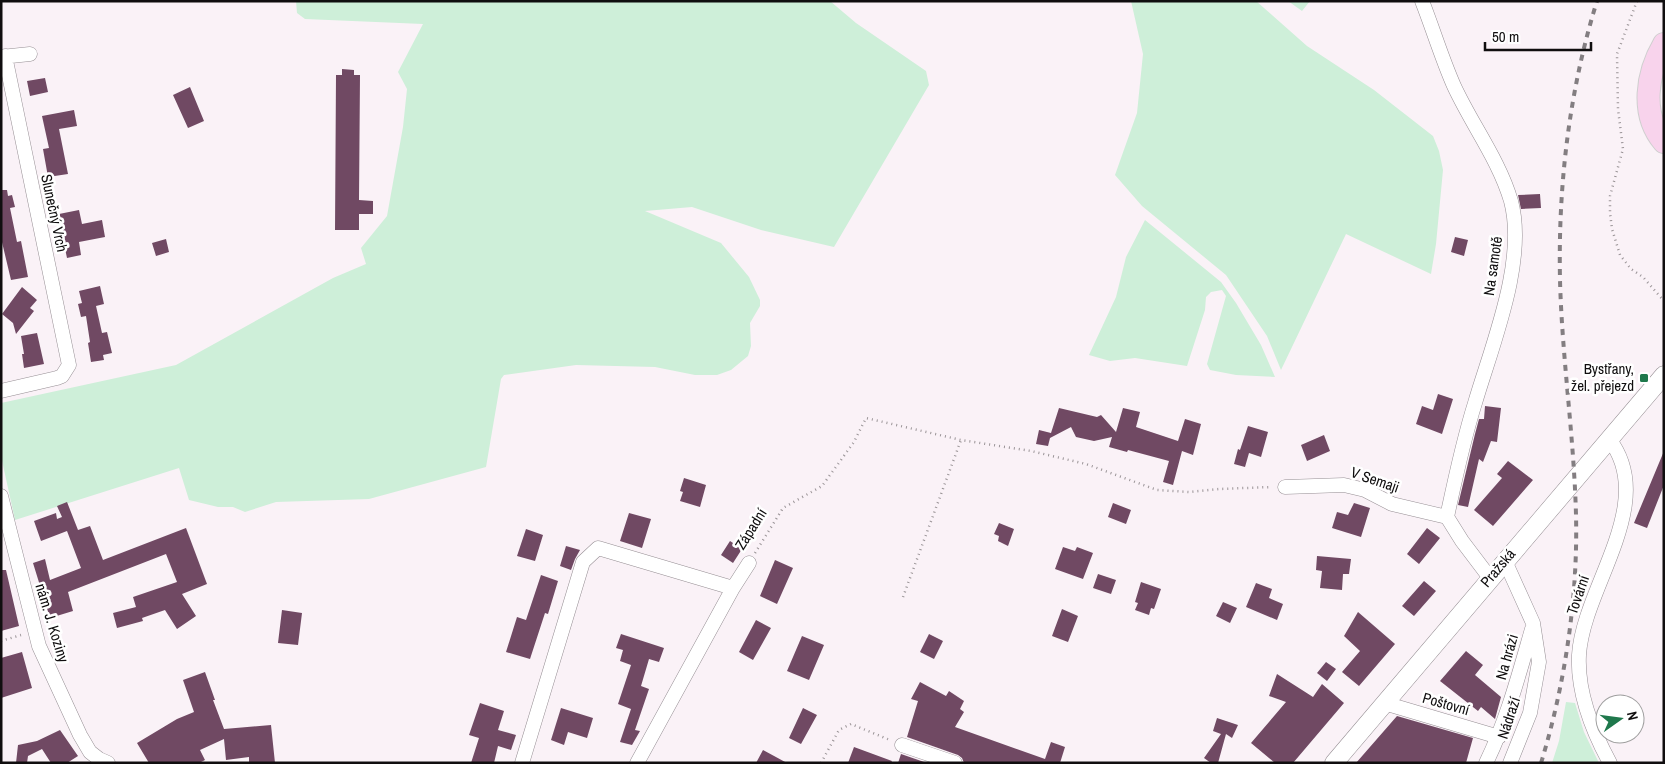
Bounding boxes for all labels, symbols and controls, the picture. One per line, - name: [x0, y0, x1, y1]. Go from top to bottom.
- scale bar: [1485, 20, 1591, 52]
- text: 50 m: [1492, 26, 1519, 47]
- street label: Slunečný Vrch: [36, 172, 73, 254]
- street label: Na samotě: [1478, 235, 1507, 297]
- place label: Bystřany, žel. přejezd: [1571, 358, 1634, 396]
- marker: Bystřany, žel. přejezd: [1638, 372, 1650, 384]
- street label: V Semaji: [1348, 461, 1402, 498]
- street label: Západní: [730, 504, 772, 553]
- street label: Pražská: [1475, 544, 1520, 591]
- street label: Tovární: [1561, 572, 1594, 617]
- street label: nám. J. Koziny: [31, 581, 75, 666]
- street label: Na hrázi: [1490, 632, 1523, 682]
- street label: Poštovní: [1420, 687, 1473, 720]
- street label: Nádraží: [1492, 694, 1525, 742]
- north arrow: [1595, 694, 1645, 744]
- text: N: [1623, 710, 1642, 722]

